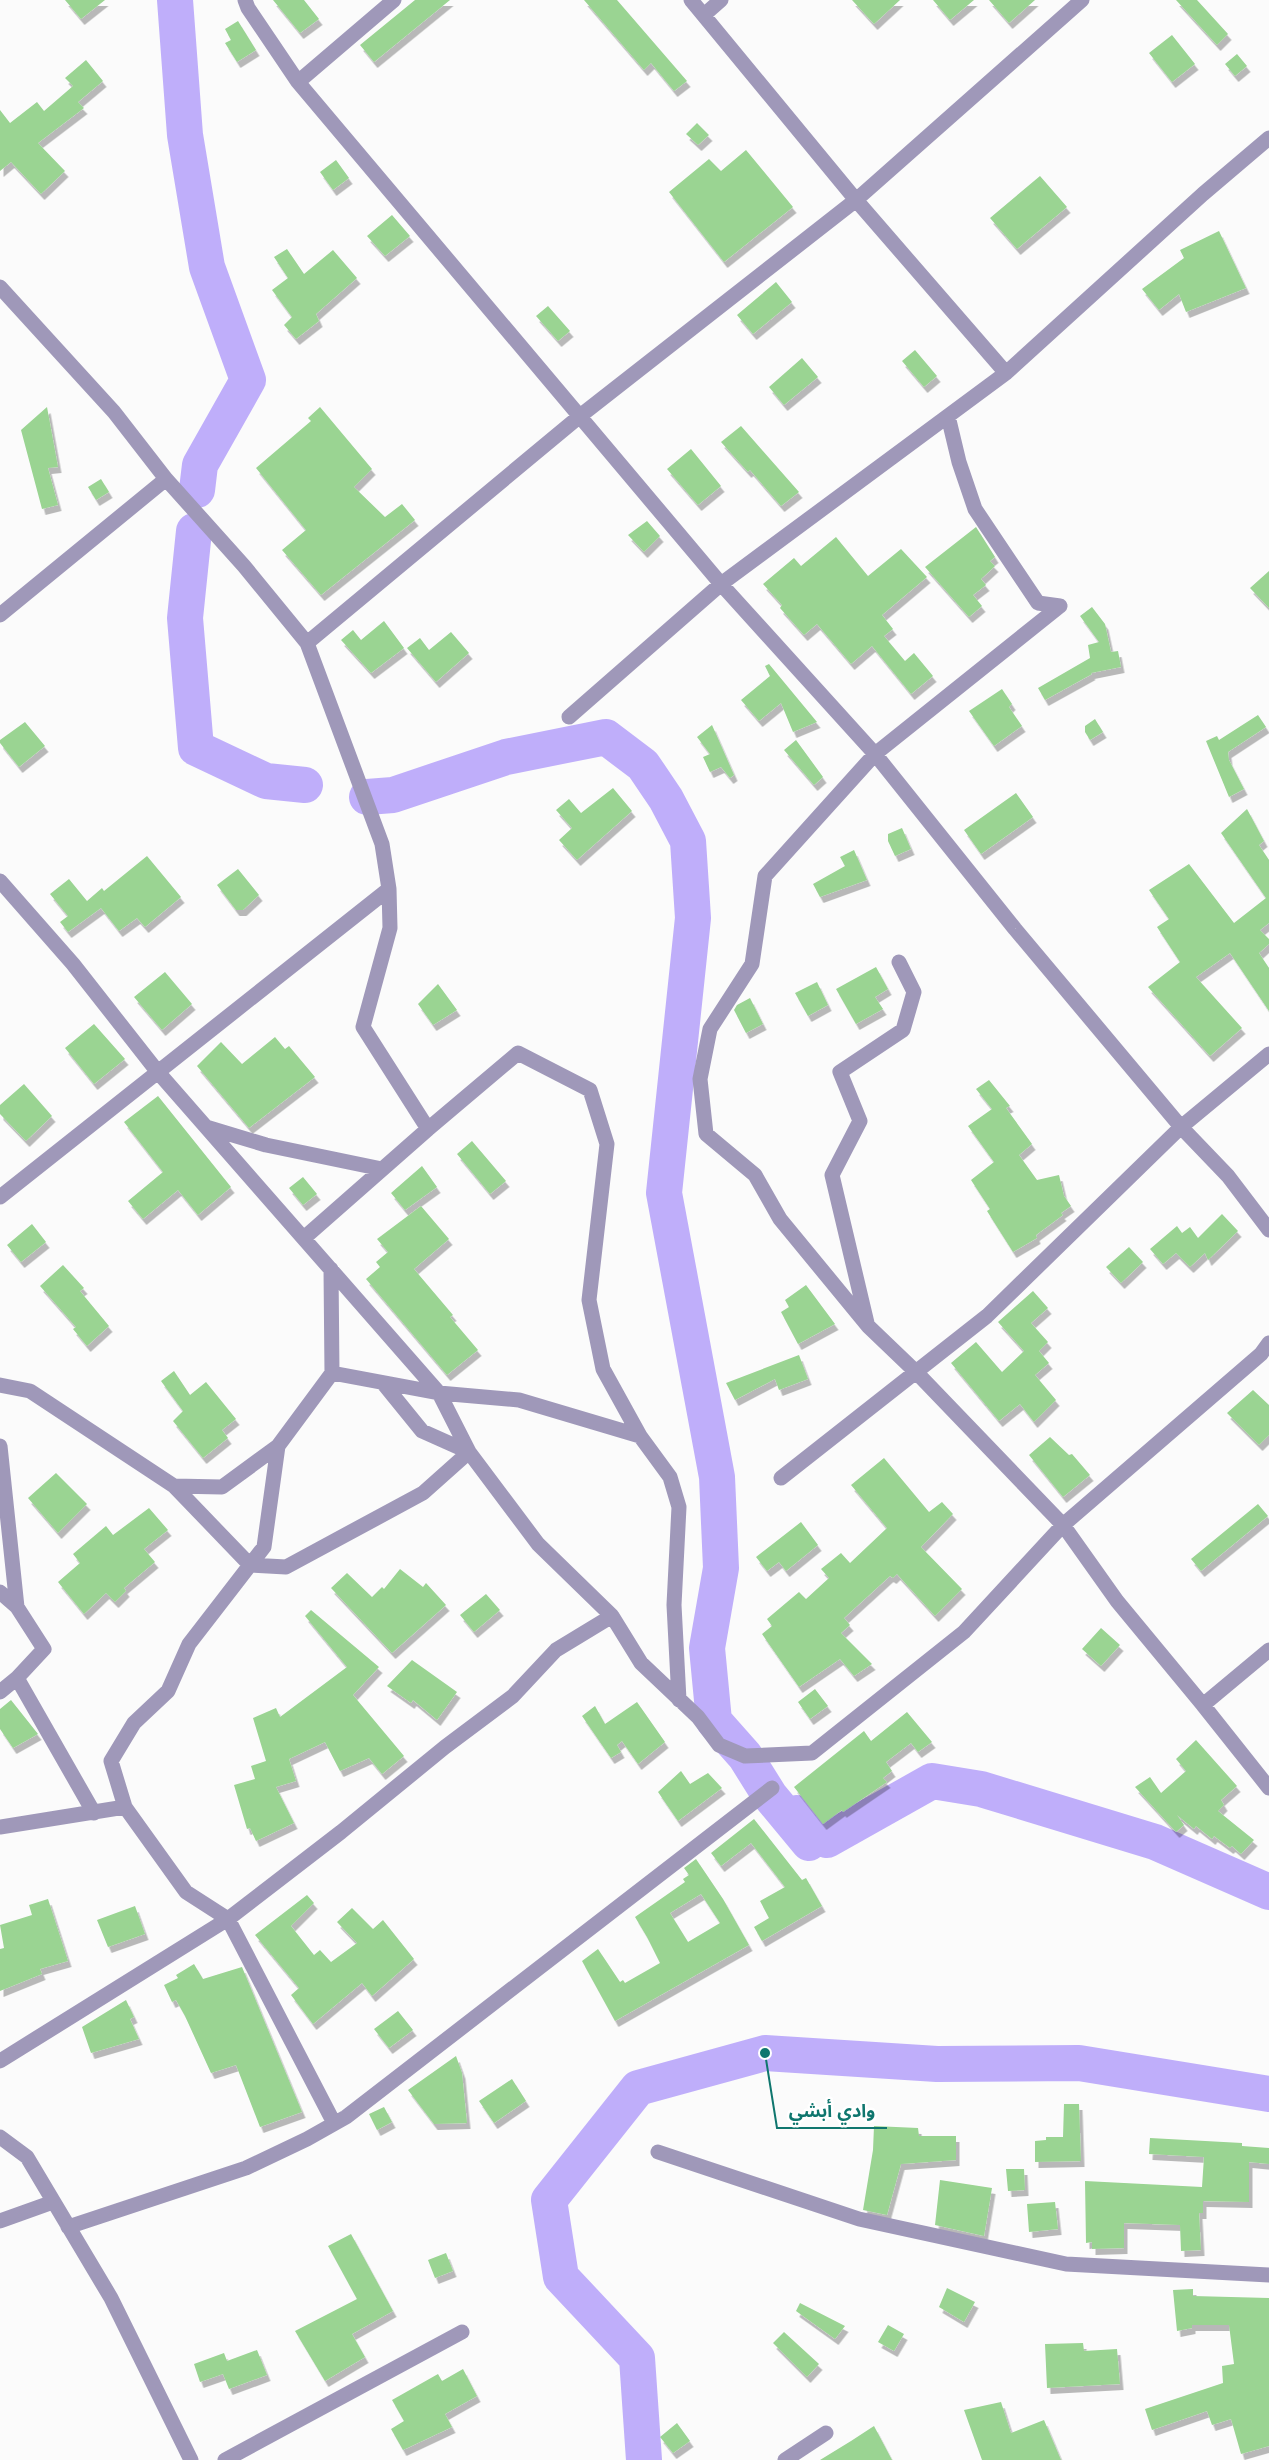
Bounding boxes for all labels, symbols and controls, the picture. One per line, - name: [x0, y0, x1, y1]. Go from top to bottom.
- callout: وادي أبشي: [777, 2092, 887, 2128]
- text: وادي أبشي: [789, 2098, 875, 2125]

